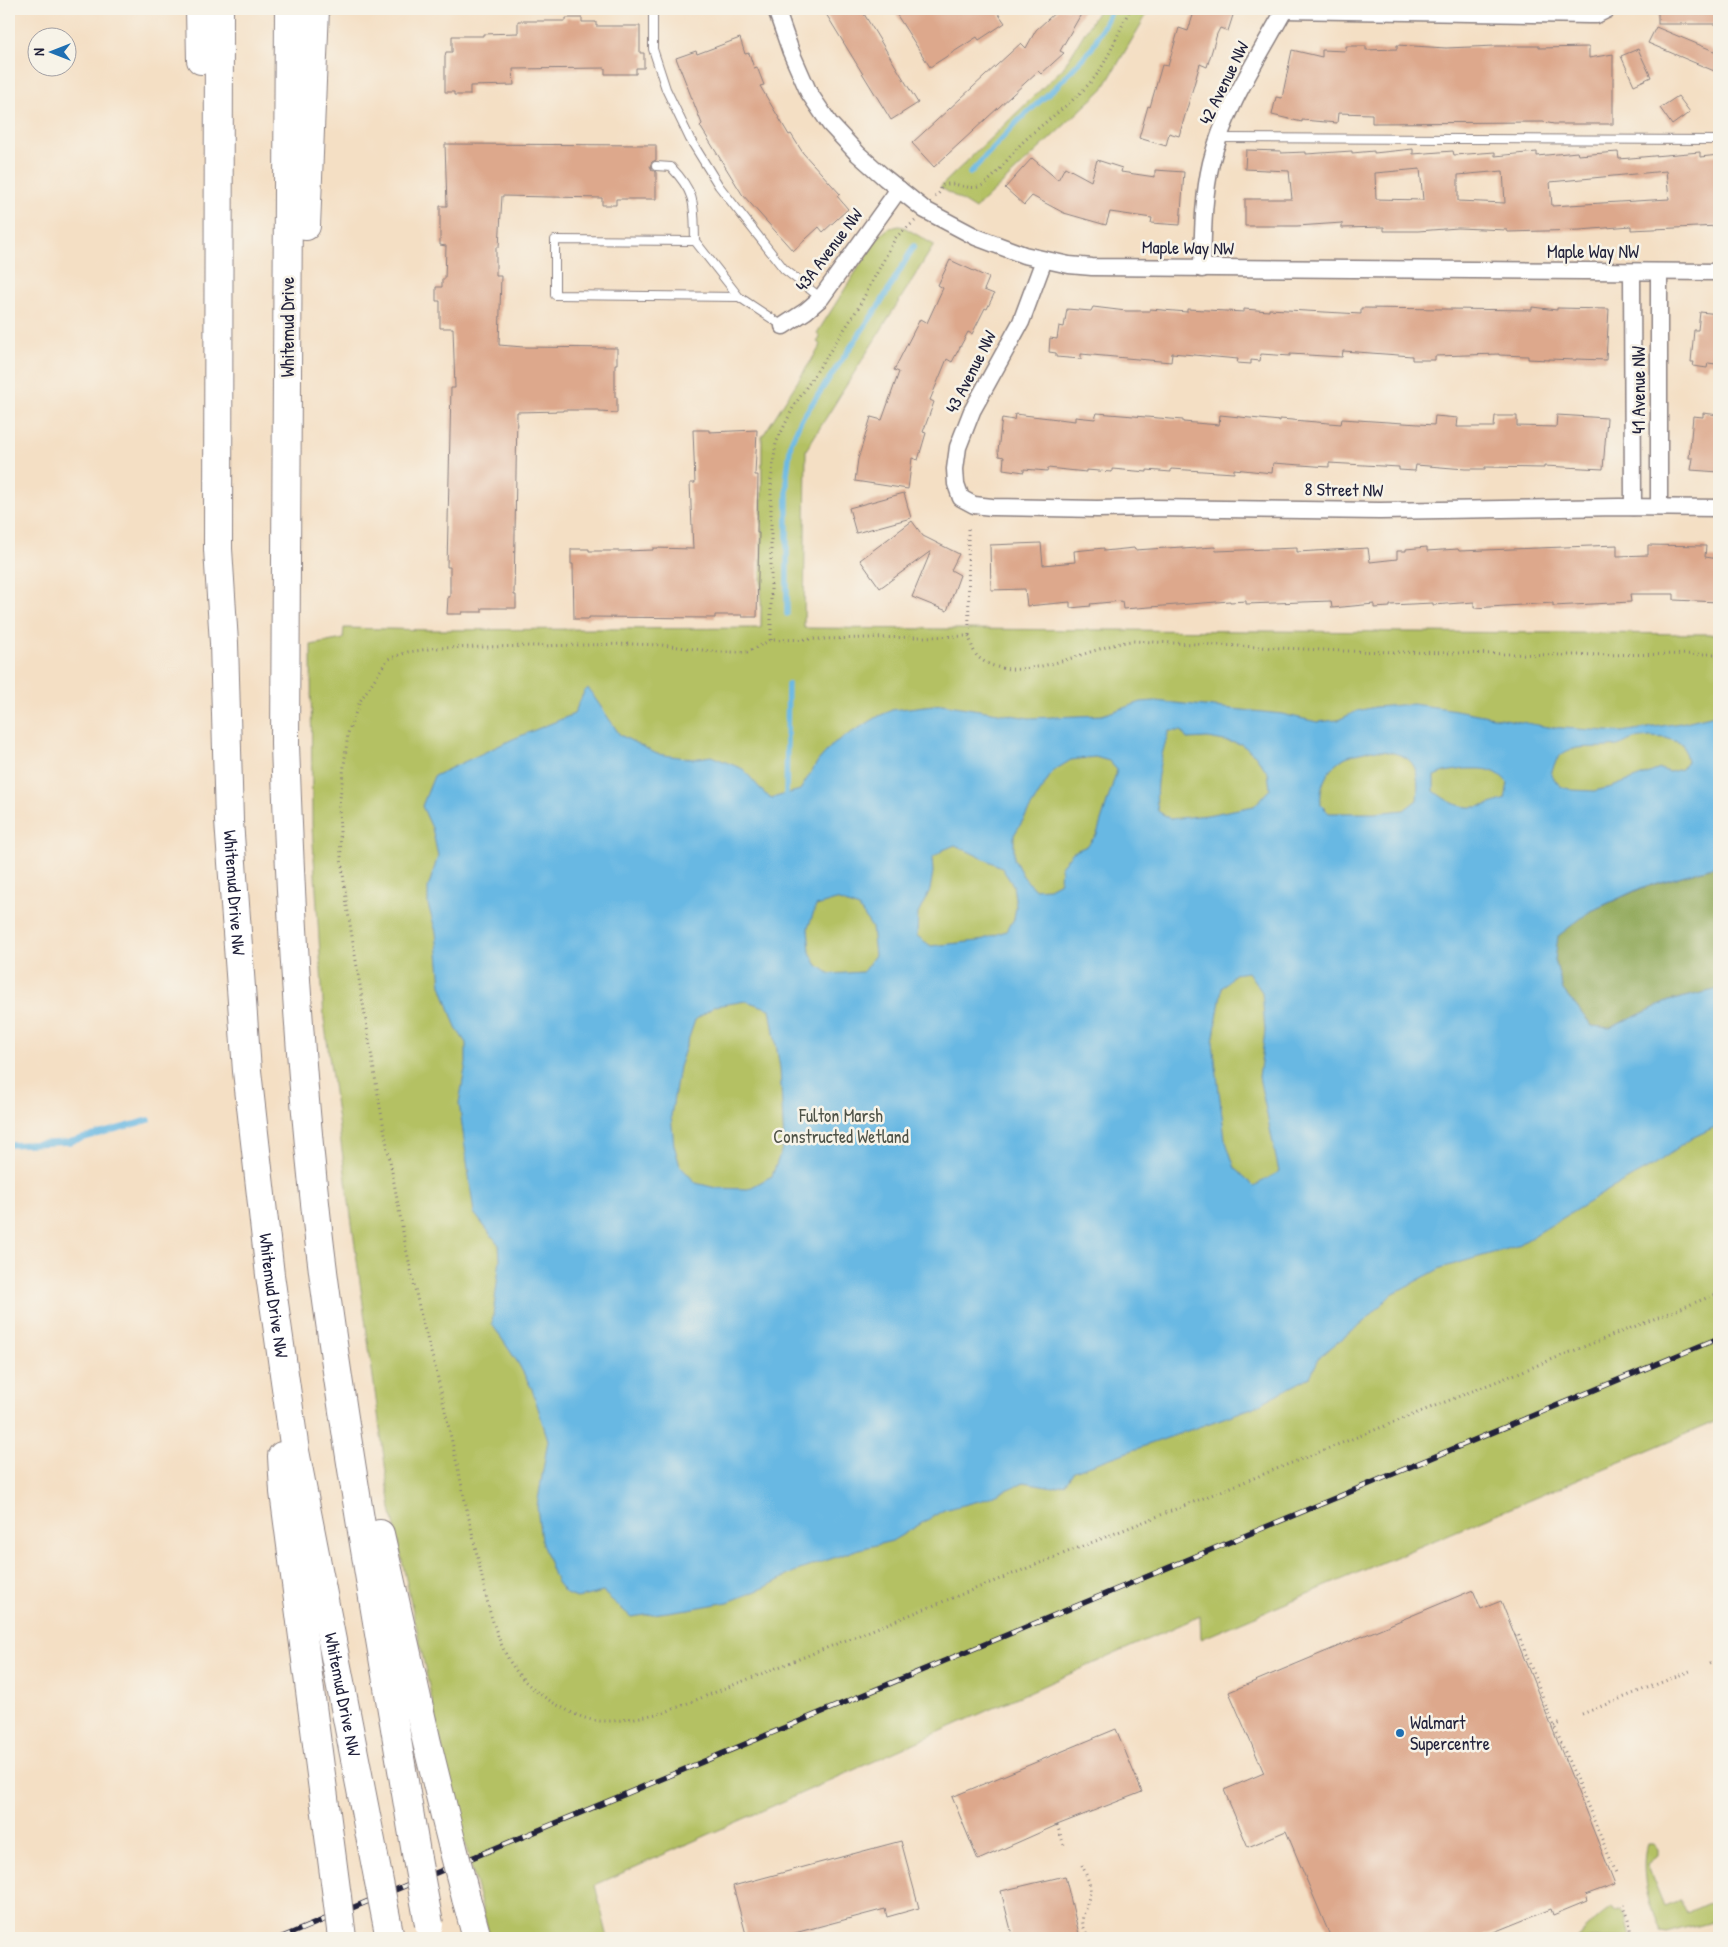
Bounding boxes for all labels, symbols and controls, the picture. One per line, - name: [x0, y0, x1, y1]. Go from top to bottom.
- north arrow: [28, 28, 78, 78]
- street label: 42 Avenue NW: [1193, 37, 1254, 129]
- text: N: [29, 48, 48, 56]
- street label: 43A Avenue NW: [789, 203, 868, 296]
- street label: Maple Way NW: [1142, 234, 1234, 261]
- street label: Maple Way NW: [1547, 239, 1639, 264]
- street label: Whitemud Drive: [275, 277, 300, 377]
- street label: 43 Avenue NW: [939, 326, 1002, 417]
- street label: 41 Avenue NW: [1626, 346, 1651, 434]
- street label: 8 Street NW: [1304, 476, 1384, 503]
- street label: Whitemud Drive NW: [218, 829, 252, 956]
- park label: Fulton Marsh Constructed Wetland: [773, 1103, 909, 1149]
- street label: Whitemud Drive NW: [253, 1232, 295, 1359]
- street label: Whitemud Drive NW: [319, 1630, 367, 1758]
- place label: Walmart Supercentre: [1410, 1710, 1490, 1756]
- marker: Walmart Supercentre: [1394, 1727, 1406, 1739]

